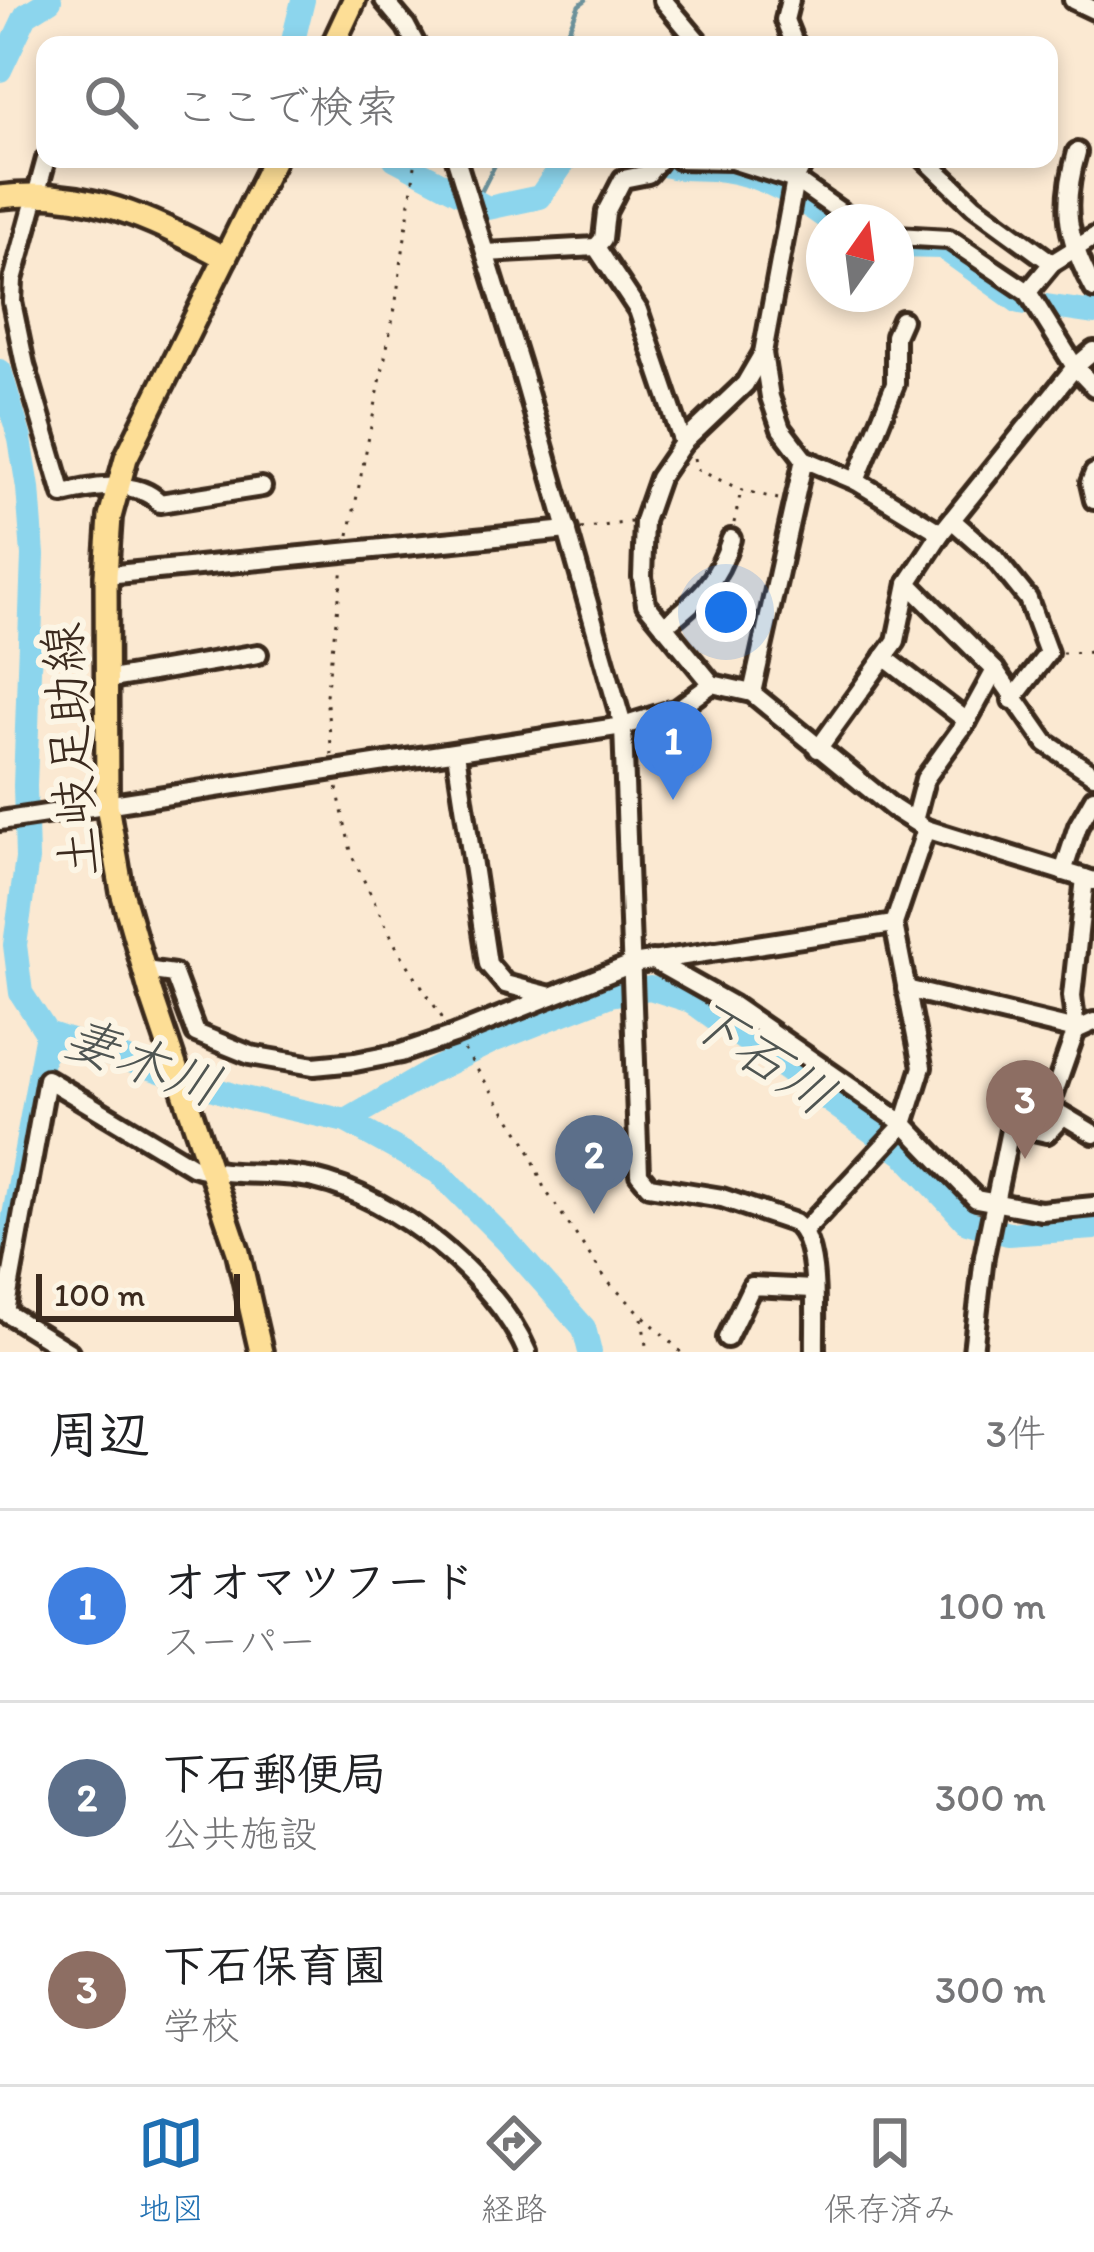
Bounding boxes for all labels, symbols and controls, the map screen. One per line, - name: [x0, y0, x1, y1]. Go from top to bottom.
- search box: [36, 36, 1058, 168]
- icon: search: [78, 69, 144, 135]
- text: ここで検索: [174, 79, 399, 133]
- north arrow: [806, 204, 914, 312]
- your location: [696, 582, 756, 642]
- street label: 土岐足助線: [31, 621, 110, 879]
- pin: 1: [634, 701, 712, 800]
- water label: 下石川: [676, 984, 847, 1129]
- water label: 妻木川: [56, 1003, 230, 1120]
- pin: 3: [986, 1060, 1064, 1159]
- pin: 2: [555, 1115, 633, 1214]
- scale bar: [36, 1268, 240, 1321]
- text: 100 m: [54, 1275, 145, 1314]
- text: 周辺: [48, 1404, 150, 1465]
- text: 3件: [986, 1410, 1046, 1457]
- text: オオマツフード: [162, 1554, 476, 1608]
- text: 1: [78, 1582, 96, 1629]
- text: 100 m: [938, 1582, 1046, 1629]
- text: スーパー: [162, 1618, 316, 1665]
- text: 下石郵便局: [162, 1746, 387, 1800]
- text: 2: [77, 1774, 97, 1821]
- text: 300 m: [935, 1774, 1046, 1821]
- text: 公共施設: [162, 1810, 318, 1857]
- text: 下石保育園: [162, 1938, 387, 1992]
- text: 3: [76, 1966, 98, 2013]
- text: 300 m: [935, 1966, 1046, 2013]
- text: 学校: [162, 2002, 240, 2049]
- tab: 地図: [138, 2110, 204, 2230]
- tab: 経路: [481, 2110, 547, 2230]
- tab: 保存済み: [824, 2110, 956, 2230]

